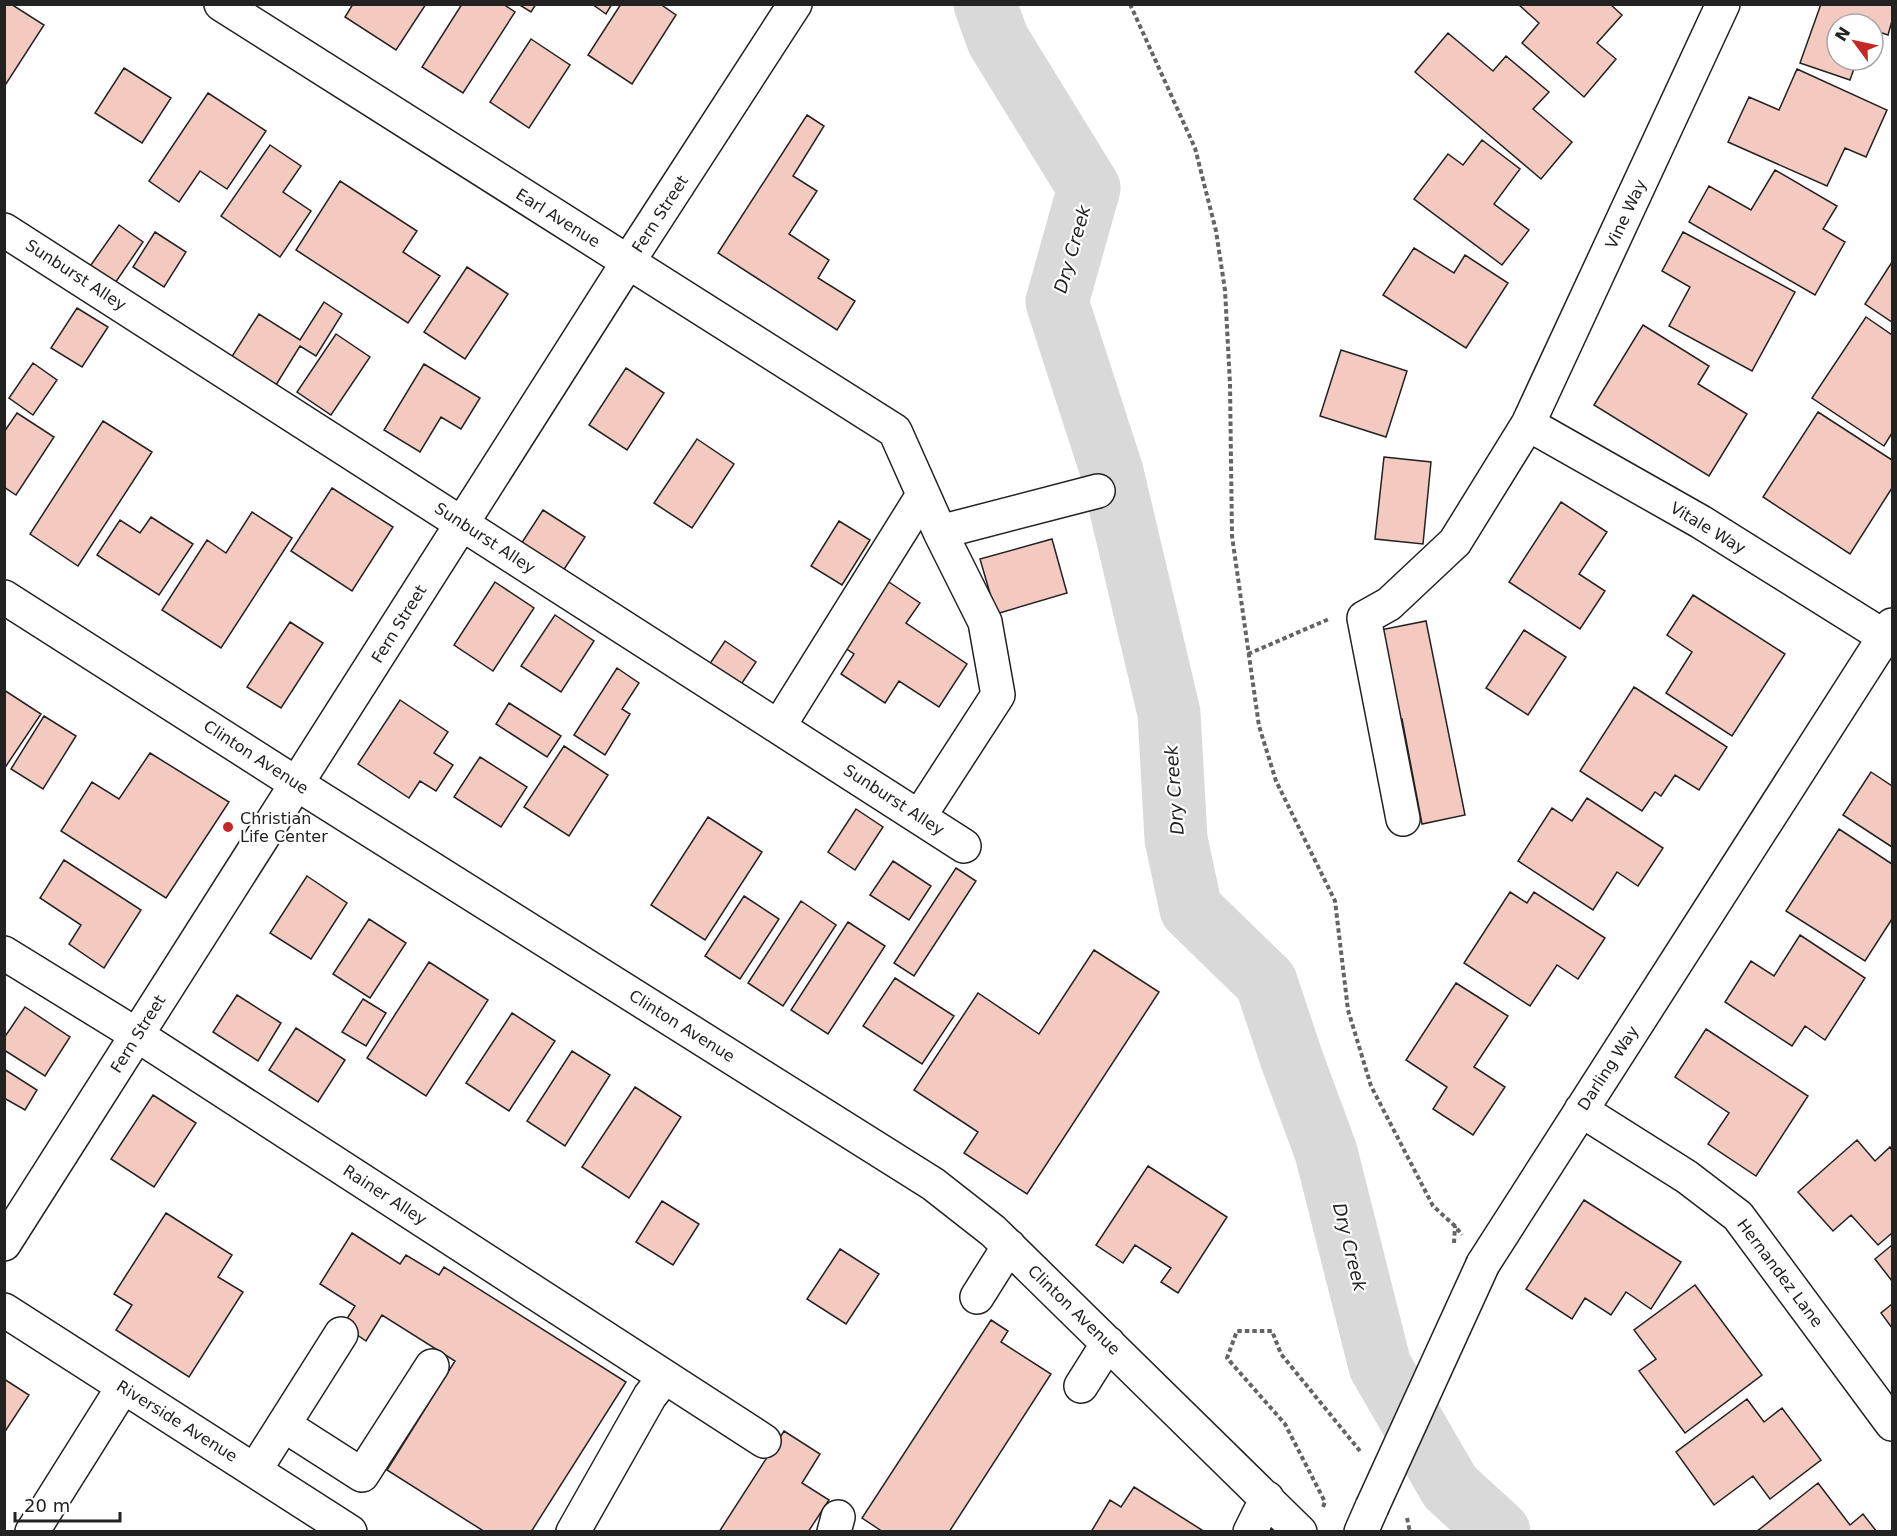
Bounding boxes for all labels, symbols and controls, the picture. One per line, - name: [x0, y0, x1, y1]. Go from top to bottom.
- north arrow: [1825, 12, 1885, 72]
- text: N: [1831, 23, 1854, 45]
- street label: Fern Street: [628, 172, 692, 256]
- street label: Vine Way: [1602, 176, 1650, 252]
- street label: Earl Avenue: [512, 185, 604, 251]
- water label: Dry Creek: [1049, 201, 1095, 295]
- street label: Sunburst Alley: [22, 235, 130, 315]
- street label: Sunburst Alley: [431, 498, 539, 578]
- street label: Vitale Way: [1667, 498, 1749, 558]
- street label: Fern Street: [368, 582, 430, 666]
- street label: Clinton Avenue: [200, 716, 312, 798]
- water label: Dry Creek: [1160, 743, 1188, 836]
- street label: Sunburst Alley: [840, 760, 948, 840]
- place label: Christian Life Center: [240, 809, 328, 846]
- marker: Christian Life Center: [221, 820, 235, 834]
- street label: Clinton Avenue: [626, 986, 738, 1066]
- street label: Fern Street: [107, 992, 169, 1076]
- street label: Darling Way: [1574, 1022, 1642, 1114]
- street label: Rainer Alley: [340, 1161, 430, 1229]
- water label: Dry Creek: [1329, 1201, 1371, 1295]
- street label: Hernandez Lane: [1733, 1215, 1827, 1331]
- street label: Clinton Avenue: [1024, 1261, 1124, 1359]
- street label: Riverside Avenue: [113, 1376, 241, 1466]
- scale bar: [15, 1485, 120, 1523]
- text: 20 m: [24, 1495, 70, 1516]

